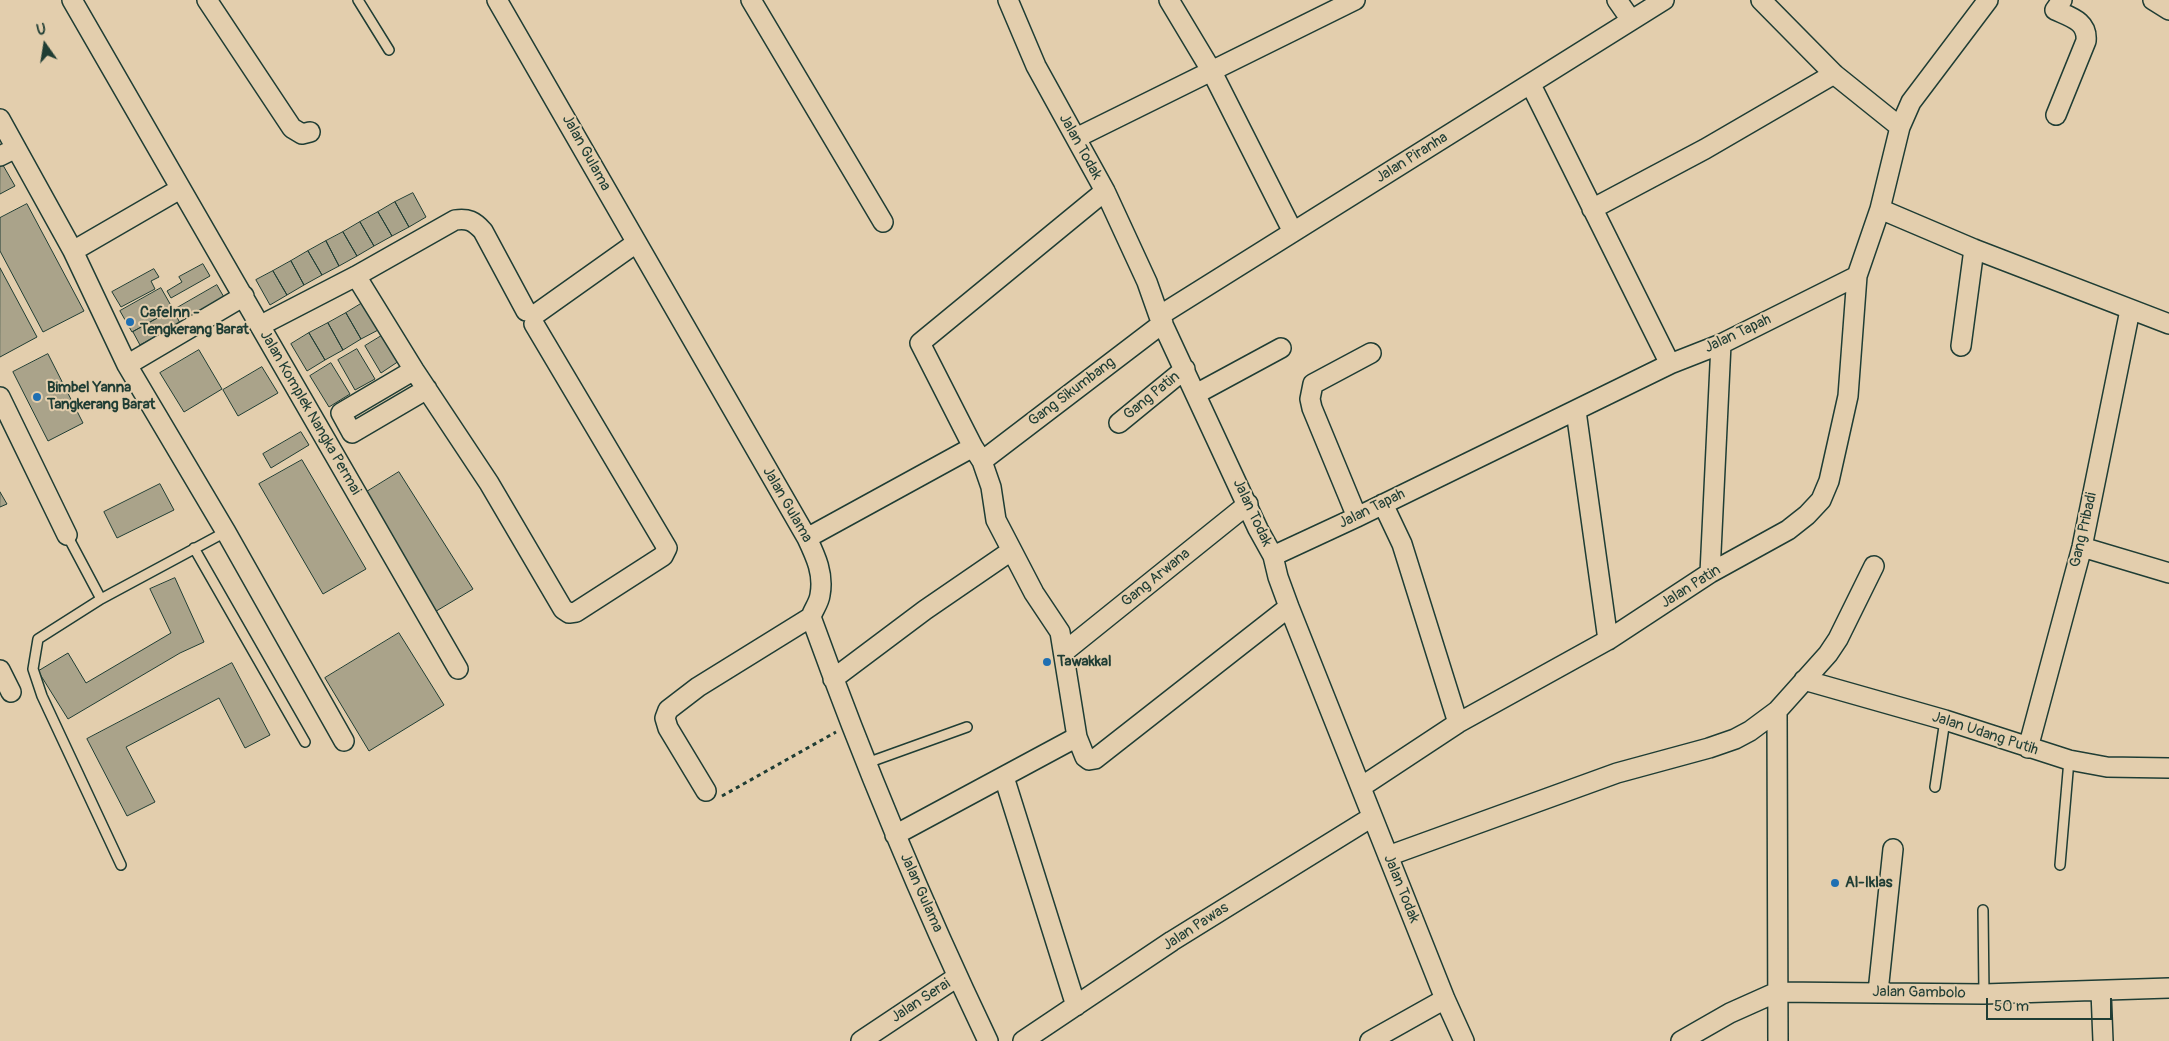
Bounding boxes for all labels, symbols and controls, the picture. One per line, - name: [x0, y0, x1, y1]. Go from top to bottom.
- north arrow: [20, 20, 70, 70]
- text: U: [35, 21, 48, 39]
- street label: Jalan Todak: [1055, 111, 1105, 183]
- street label: Jalan Gulama: [558, 112, 614, 194]
- street label: Jalan Piranha: [1373, 129, 1451, 187]
- place label: CafeInn - Tengkerang Barat: [140, 304, 249, 339]
- street label: Jalan Tapah: [1702, 311, 1774, 357]
- marker: CafeInn - Tengkerang Barat: [124, 316, 136, 328]
- street label: Jalan Komplek Nangka Permai: [256, 328, 364, 498]
- street label: Gang Sikumbang: [1025, 354, 1119, 430]
- street label: Gang Patin: [1120, 368, 1184, 424]
- place label: Bimbel Yanna Tangkerang Barat: [47, 379, 155, 414]
- marker: Bimbel Yanna Tangkerang Barat: [31, 391, 43, 403]
- street label: Jalan Gulama: [758, 464, 816, 546]
- street label: Jalan Todak: [1229, 476, 1275, 550]
- street label: Jalan Tapah: [1336, 485, 1408, 533]
- street label: Gang Pribadi: [2067, 491, 2101, 569]
- street label: Gang Arwana: [1118, 545, 1194, 611]
- street label: Jalan Patin: [1658, 562, 1724, 612]
- place label: Tawakkal: [1057, 653, 1112, 671]
- marker: Tawakkal: [1041, 656, 1053, 668]
- street label: Jalan Udang Putih: [1930, 708, 2040, 760]
- street label: Jalan Gulama: [896, 851, 946, 935]
- street label: Jalan Todak: [1379, 852, 1423, 926]
- place label: Al-Iklas: [1845, 874, 1892, 892]
- marker: Al-Iklas: [1829, 877, 1841, 889]
- street label: Jalan Pawas: [1160, 899, 1232, 955]
- street label: Jalan Serai: [888, 975, 954, 1027]
- street label: Jalan Gambolo: [1872, 983, 1966, 1003]
- scale bar: [1989, 988, 2115, 1020]
- text: 50 m: [1994, 997, 2029, 1016]

